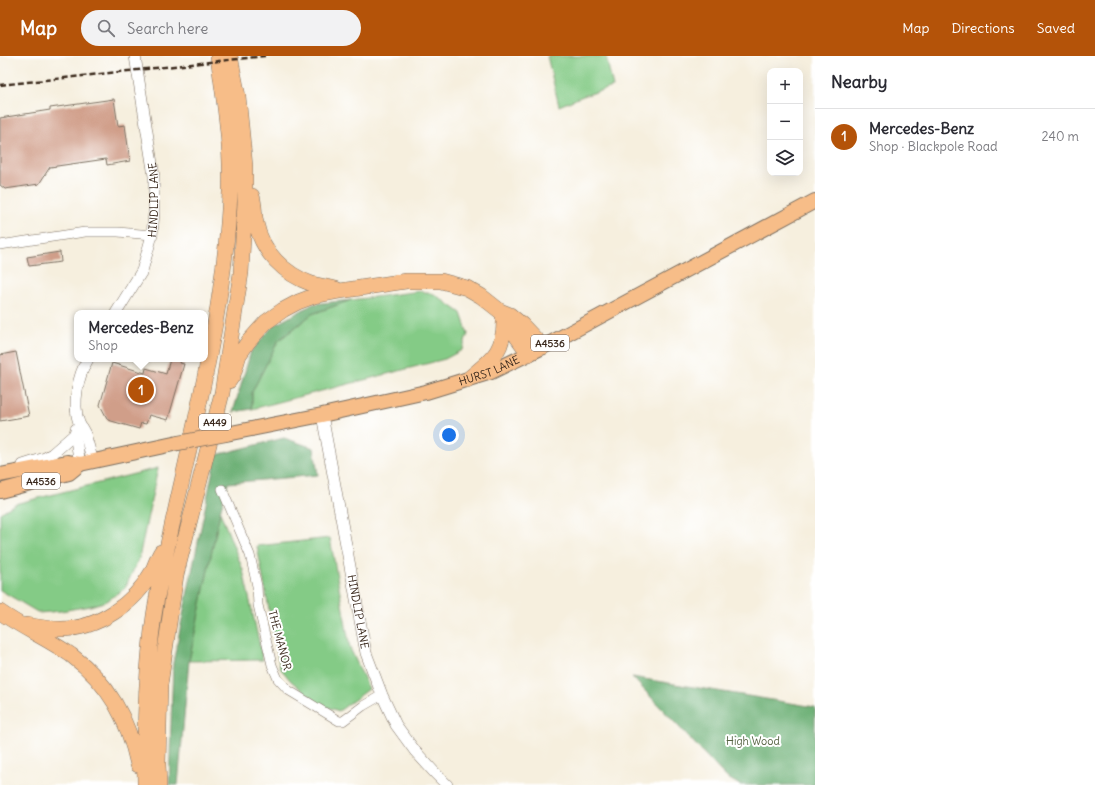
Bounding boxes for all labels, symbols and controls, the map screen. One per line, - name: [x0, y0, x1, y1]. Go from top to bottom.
- search box: [81, 10, 361, 46]
- text: Map: [20, 16, 57, 40]
- icon: search: [95, 17, 117, 39]
- text: Search here: [127, 19, 208, 38]
- text: Map: [902, 19, 929, 37]
- text: Directions: [951, 19, 1015, 37]
- text: Saved: [1037, 19, 1075, 37]
- map controls: [767, 68, 803, 176]
- button: +: [767, 68, 803, 104]
- text: Nearby: [831, 71, 887, 93]
- button: −: [767, 104, 803, 140]
- text: Mercedes-Benz: [869, 119, 974, 138]
- text: 1: [841, 128, 847, 145]
- text: 240 m: [1042, 128, 1079, 145]
- text: Shop · Blackpole Road: [869, 138, 998, 155]
- button: layers: [767, 140, 803, 176]
- street label: HINDLIP LANE: [145, 161, 161, 238]
- popup: [74, 310, 208, 362]
- text: Mercedes-Benz: [88, 318, 194, 337]
- road number: A4536: [531, 335, 569, 351]
- text: Shop: [88, 337, 118, 354]
- street label: HURST LANE: [457, 352, 522, 389]
- pin: 1: [128, 375, 154, 405]
- road number: A449: [199, 414, 231, 430]
- your location: [439, 425, 459, 445]
- road number: A4536: [22, 473, 60, 489]
- street label: HINDLIP LANE: [345, 573, 372, 650]
- street label: THE MANOR: [265, 608, 295, 672]
- park label: High Wood: [726, 734, 780, 748]

